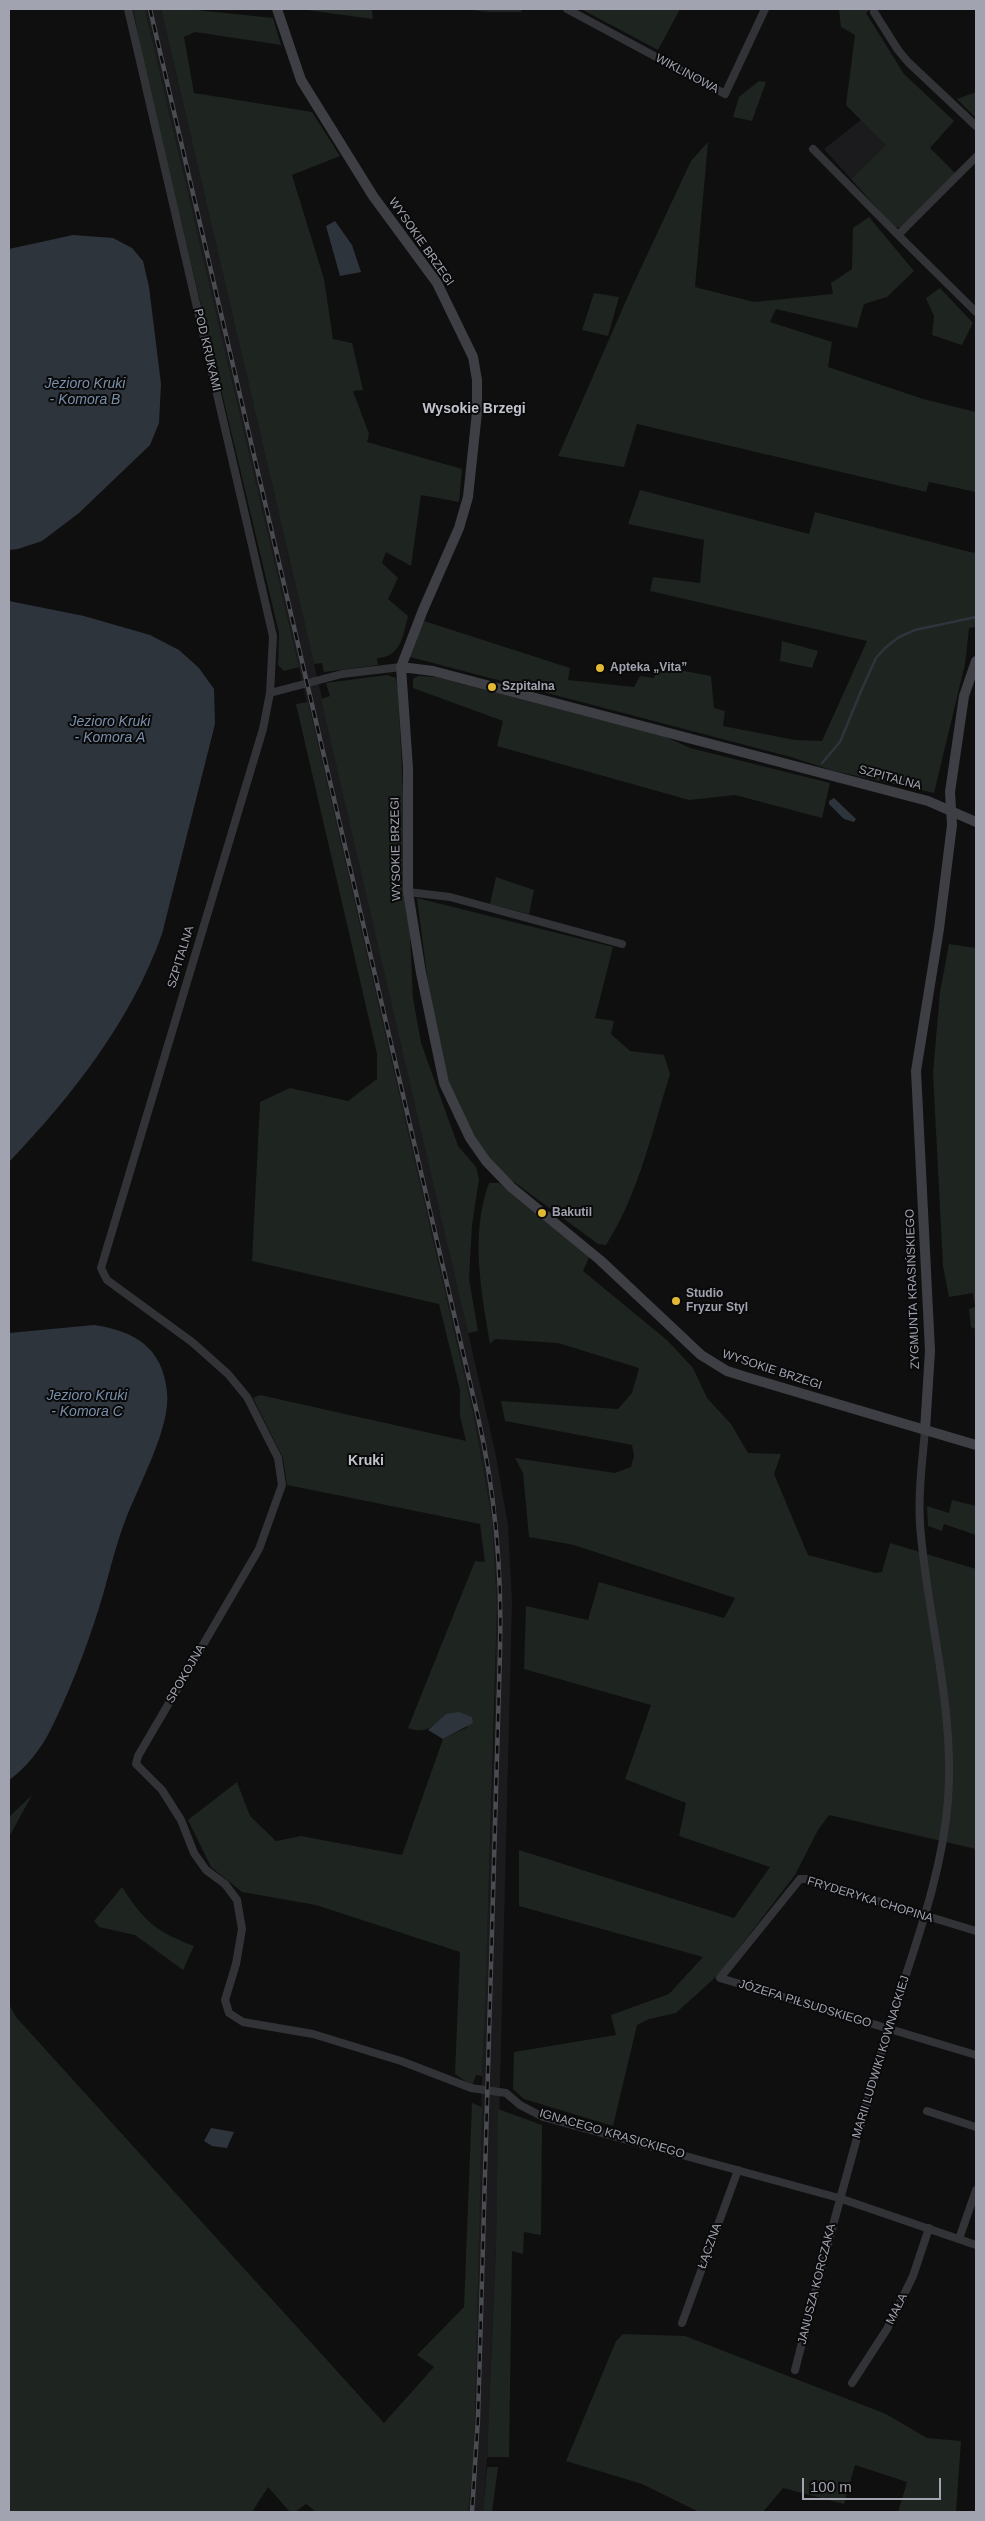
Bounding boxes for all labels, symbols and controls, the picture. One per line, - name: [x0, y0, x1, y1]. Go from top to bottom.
- street label: WIKLINOWA: [653, 51, 721, 97]
- street label: WYSOKIE BRZEGI: [385, 195, 457, 289]
- street label: POD KRUKAMI: [191, 307, 223, 393]
- water label: Jezioro Kruki - Komora B: [45, 376, 125, 408]
- district label: Wysokie Brzegi: [422, 401, 526, 417]
- place label: Apteka „Vita”: [610, 661, 687, 675]
- marker: Apteka „Vita”: [594, 662, 606, 674]
- place label: Szpitalna: [502, 680, 555, 694]
- marker: Szpitalna: [486, 681, 498, 693]
- water label: Jezioro Kruki - Komora A: [70, 714, 150, 746]
- street label: SZPITALNA: [857, 763, 923, 793]
- street label: WYSOKIE BRZEGI: [388, 797, 404, 901]
- street label: SZPITALNA: [165, 924, 197, 990]
- place label: Bakutil: [552, 1206, 592, 1220]
- marker: Bakutil: [536, 1207, 548, 1219]
- street label: ZYGMUNTA KRASIŃSKIEGO: [903, 1209, 923, 1369]
- place label: Studio Fryzur Styl: [686, 1287, 748, 1315]
- marker: Studio Fryzur Styl: [670, 1295, 682, 1307]
- street label: WYSOKIE BRZEGI: [720, 1347, 824, 1393]
- water label: Jezioro Kruki - Komora C: [47, 1388, 127, 1420]
- district label: Kruki: [348, 1453, 384, 1469]
- street label: SPOKOJNA: [163, 1642, 209, 1706]
- street label: FRYDERYKA CHOPINA: [805, 1874, 935, 1926]
- street label: MARII LUDWIKI KOWNACKIEJ: [849, 1974, 913, 2140]
- street label: JÓZEFA PIŁSUDSKIEGO: [737, 1977, 873, 2031]
- street label: IGNACEGO KRASICKIEGO: [538, 2106, 686, 2162]
- street label: ŁĄCZNA: [695, 2221, 725, 2271]
- street label: JANUSZA KORCZAKA: [795, 2222, 839, 2346]
- street label: MAŁA: [883, 2291, 911, 2327]
- scale bar: [805, 2468, 944, 2500]
- text: 100 m: [810, 2478, 852, 2495]

